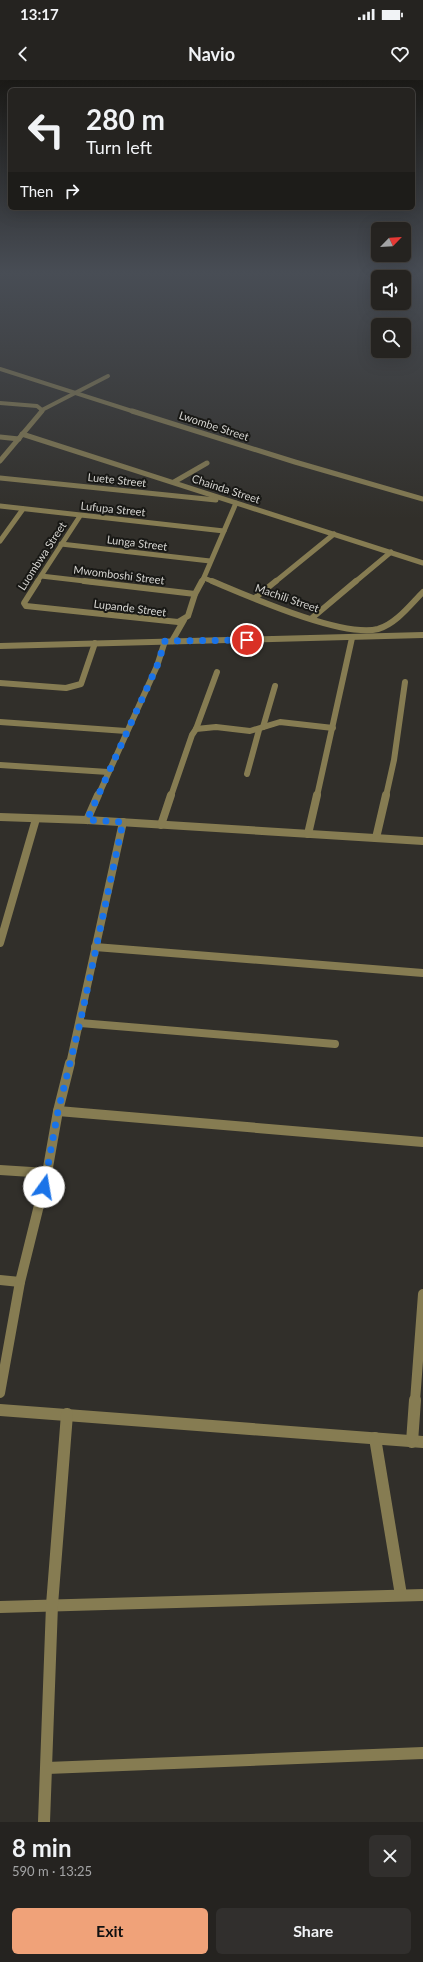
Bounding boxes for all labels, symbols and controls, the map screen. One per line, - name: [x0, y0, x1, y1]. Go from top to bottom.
- text: 13:17: [20, 5, 59, 23]
- icon: back: [12, 43, 34, 65]
- text: Navio: [188, 43, 235, 65]
- icon: heart: [389, 43, 411, 65]
- text: 280 m: [86, 102, 165, 136]
- icon: left: [20, 104, 72, 156]
- text: Turn left: [86, 136, 152, 158]
- icon: right: [61, 180, 83, 202]
- text: Then: [20, 182, 53, 200]
- north arrow: [371, 222, 411, 262]
- map controls: [371, 222, 411, 358]
- button: sound: [371, 270, 411, 310]
- button: search: [371, 318, 411, 358]
- street label: Lwombe Street: [178, 408, 251, 443]
- street label: Luete Street: [87, 470, 147, 489]
- street label: Chainda Street: [190, 471, 262, 506]
- street label: Lufupa Street: [80, 499, 146, 518]
- street label: Luombwa Street: [15, 519, 68, 592]
- street label: Lunga Street: [106, 532, 168, 553]
- street label: Mwomboshi Street: [73, 562, 165, 587]
- street label: Machili Street: [254, 581, 321, 615]
- street label: Lupande Street: [93, 597, 167, 618]
- pin: [230, 623, 264, 657]
- icon: arrive: [236, 629, 258, 651]
- position arrow: [23, 1166, 65, 1208]
- text: 8 min: [12, 1833, 72, 1862]
- button: close: [369, 1835, 411, 1877]
- text: 590 m · 13:25: [12, 1863, 92, 1879]
- button: Exit: [12, 1908, 208, 1954]
- button: Share: [216, 1908, 411, 1954]

